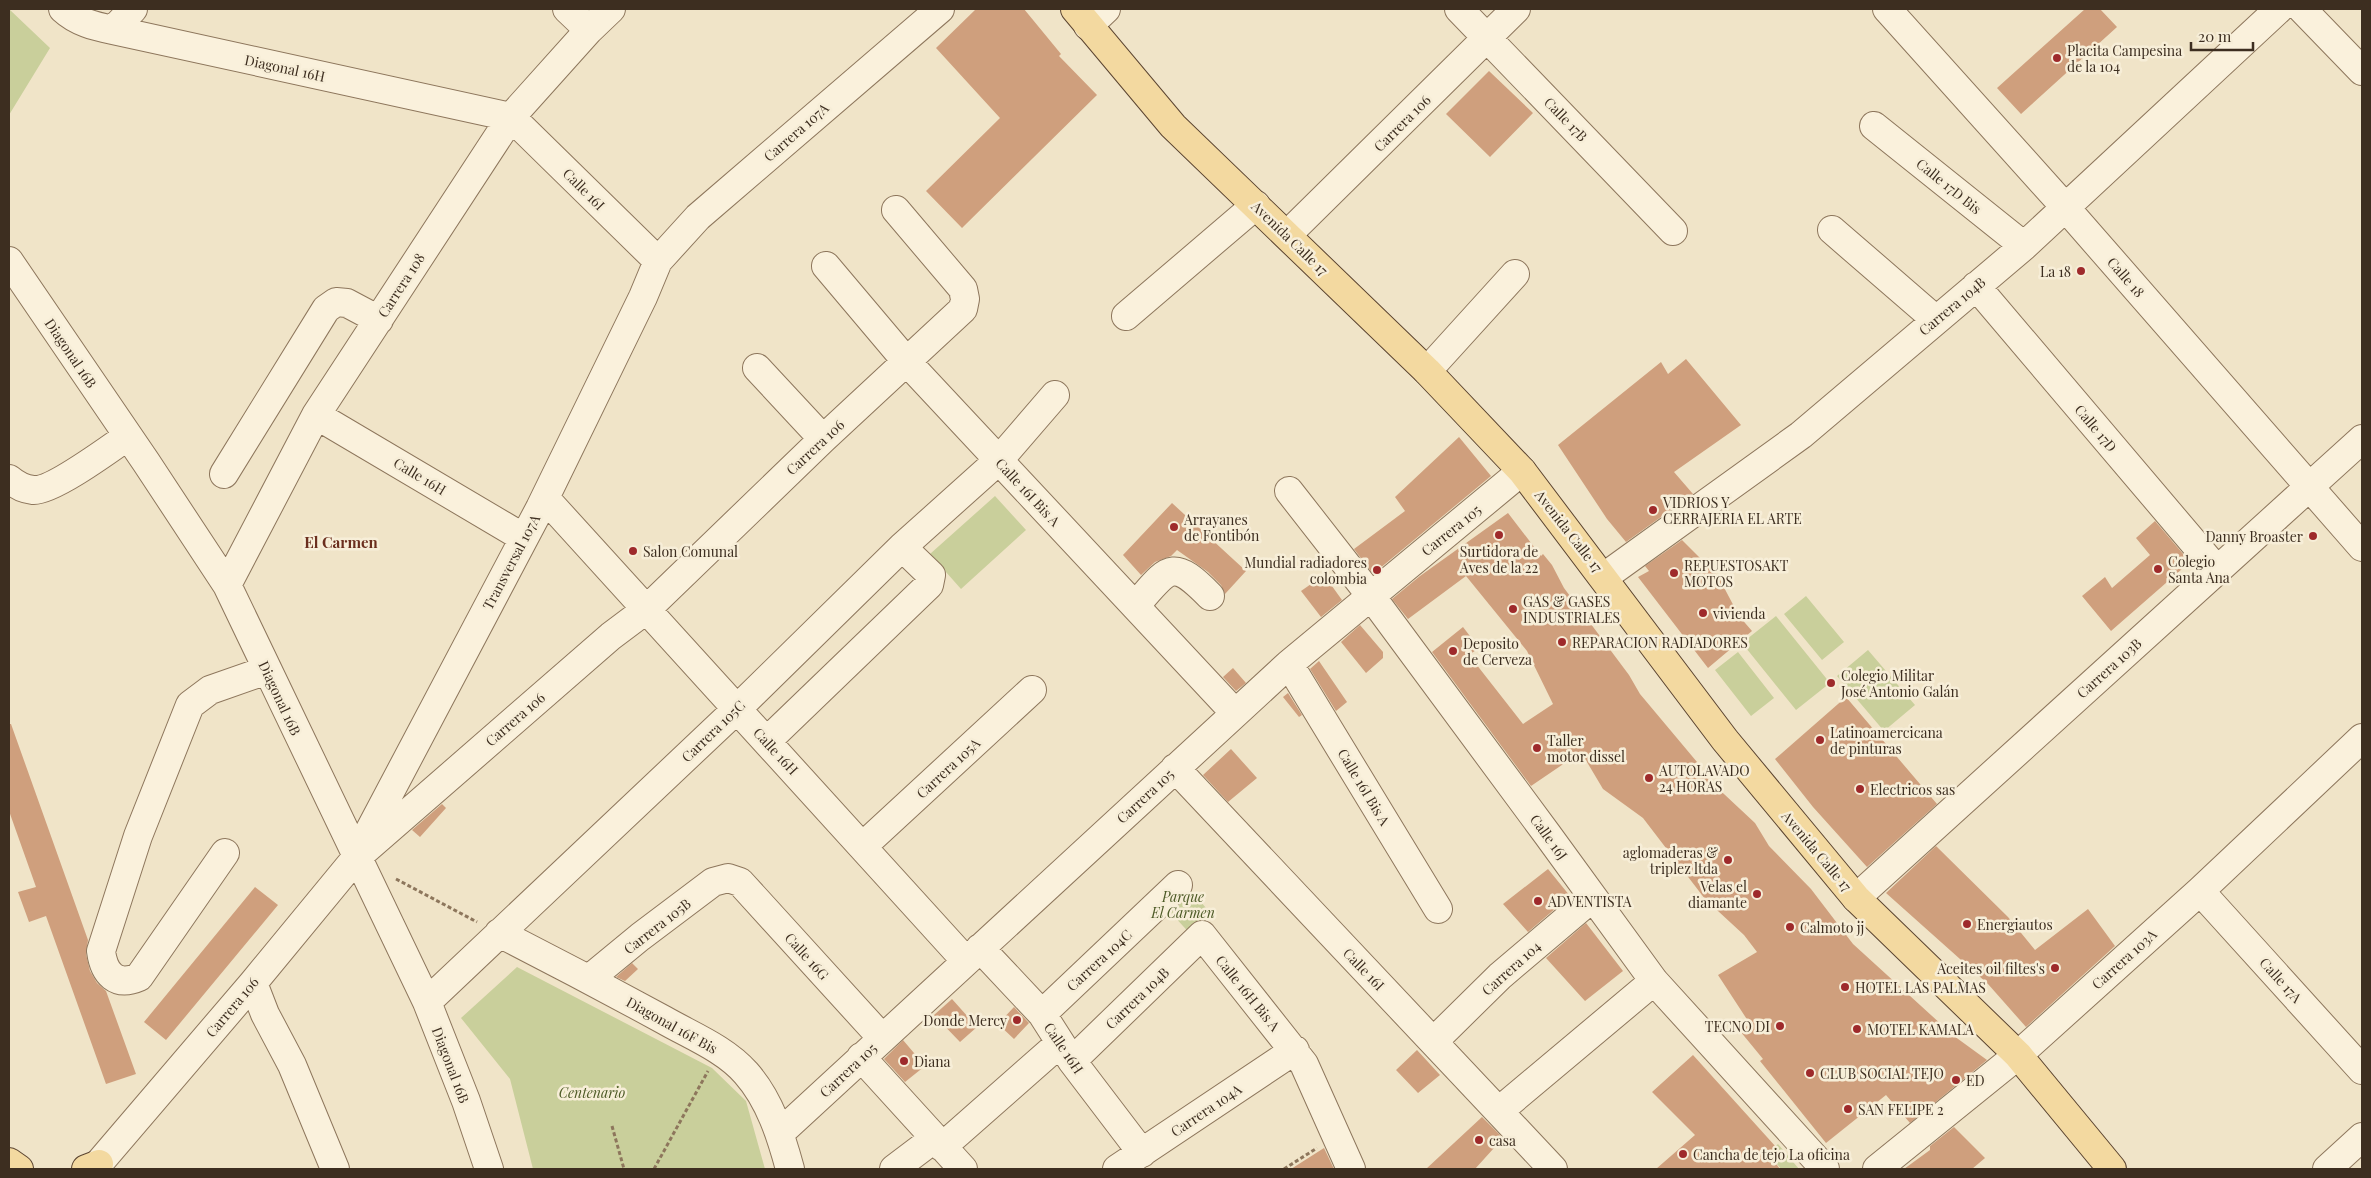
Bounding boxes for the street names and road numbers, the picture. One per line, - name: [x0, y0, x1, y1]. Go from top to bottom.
- street label: Diagonal 16H: [243, 50, 327, 86]
- street label: Carrera 106: [1369, 90, 1435, 156]
- street label: Calle 17B: [1540, 93, 1592, 145]
- street label: Carrera 107A: [759, 98, 833, 166]
- street label: Calle 17D Bis: [1913, 154, 1985, 218]
- street label: Calle 16I: [559, 164, 609, 214]
- street label: Avenida Calle 17: [1247, 196, 1333, 280]
- street label: Carrera 108: [373, 249, 429, 321]
- street label: Calle 18: [2103, 253, 2149, 301]
- street label: Carrera 104B: [1915, 272, 1990, 340]
- street label: Diagonal 16B: [41, 314, 101, 392]
- street label: Calle 17D: [2071, 400, 2121, 456]
- street label: Carrera 106: [782, 415, 848, 479]
- street label: Calle 16H: [390, 453, 450, 499]
- street label: Calle 16I Bis A: [992, 454, 1065, 530]
- street label: Avenida Calle 17: [1530, 485, 1607, 576]
- street label: Carrera 105: [1417, 500, 1485, 560]
- street label: Transversal 107A: [478, 511, 544, 613]
- street label: Carrera 103B: [2073, 634, 2146, 702]
- street label: Diagonal 16B: [254, 658, 306, 739]
- street label: Carrera 106: [481, 688, 549, 750]
- street label: Carrera 105C: [677, 696, 749, 766]
- street label: Calle 16H: [749, 723, 803, 779]
- street label: Carrera 105A: [912, 733, 984, 802]
- street label: Calle 16I Bis A: [1334, 745, 1395, 829]
- street label: Carrera 105: [1112, 764, 1178, 827]
- street label: Avenida Calle 17: [1777, 806, 1856, 895]
- street label: Calle 16J: [1526, 810, 1572, 864]
- street label: Carrera 105B: [619, 894, 695, 958]
- street label: Carrera 104C: [1062, 925, 1136, 995]
- street label: Carrera 103A: [2088, 925, 2161, 993]
- street label: Calle 16G: [781, 928, 833, 984]
- street label: Carrera 104: [1478, 937, 1544, 999]
- street label: Calle 16I: [1339, 944, 1389, 995]
- street label: Calle 16H Bis A: [1212, 951, 1285, 1035]
- street label: Calle 17A: [2256, 953, 2306, 1007]
- street label: Carrera 104B: [1101, 963, 1173, 1033]
- street label: Carrera 106: [201, 973, 263, 1041]
- street label: Diagonal 16F Bis: [623, 992, 721, 1058]
- street label: Calle 16H: [1040, 1019, 1088, 1078]
- street label: Diagonal 16B: [428, 1024, 474, 1106]
- street label: Carrera 105: [815, 1038, 881, 1101]
- street label: Carrera 104A: [1167, 1079, 1245, 1141]

